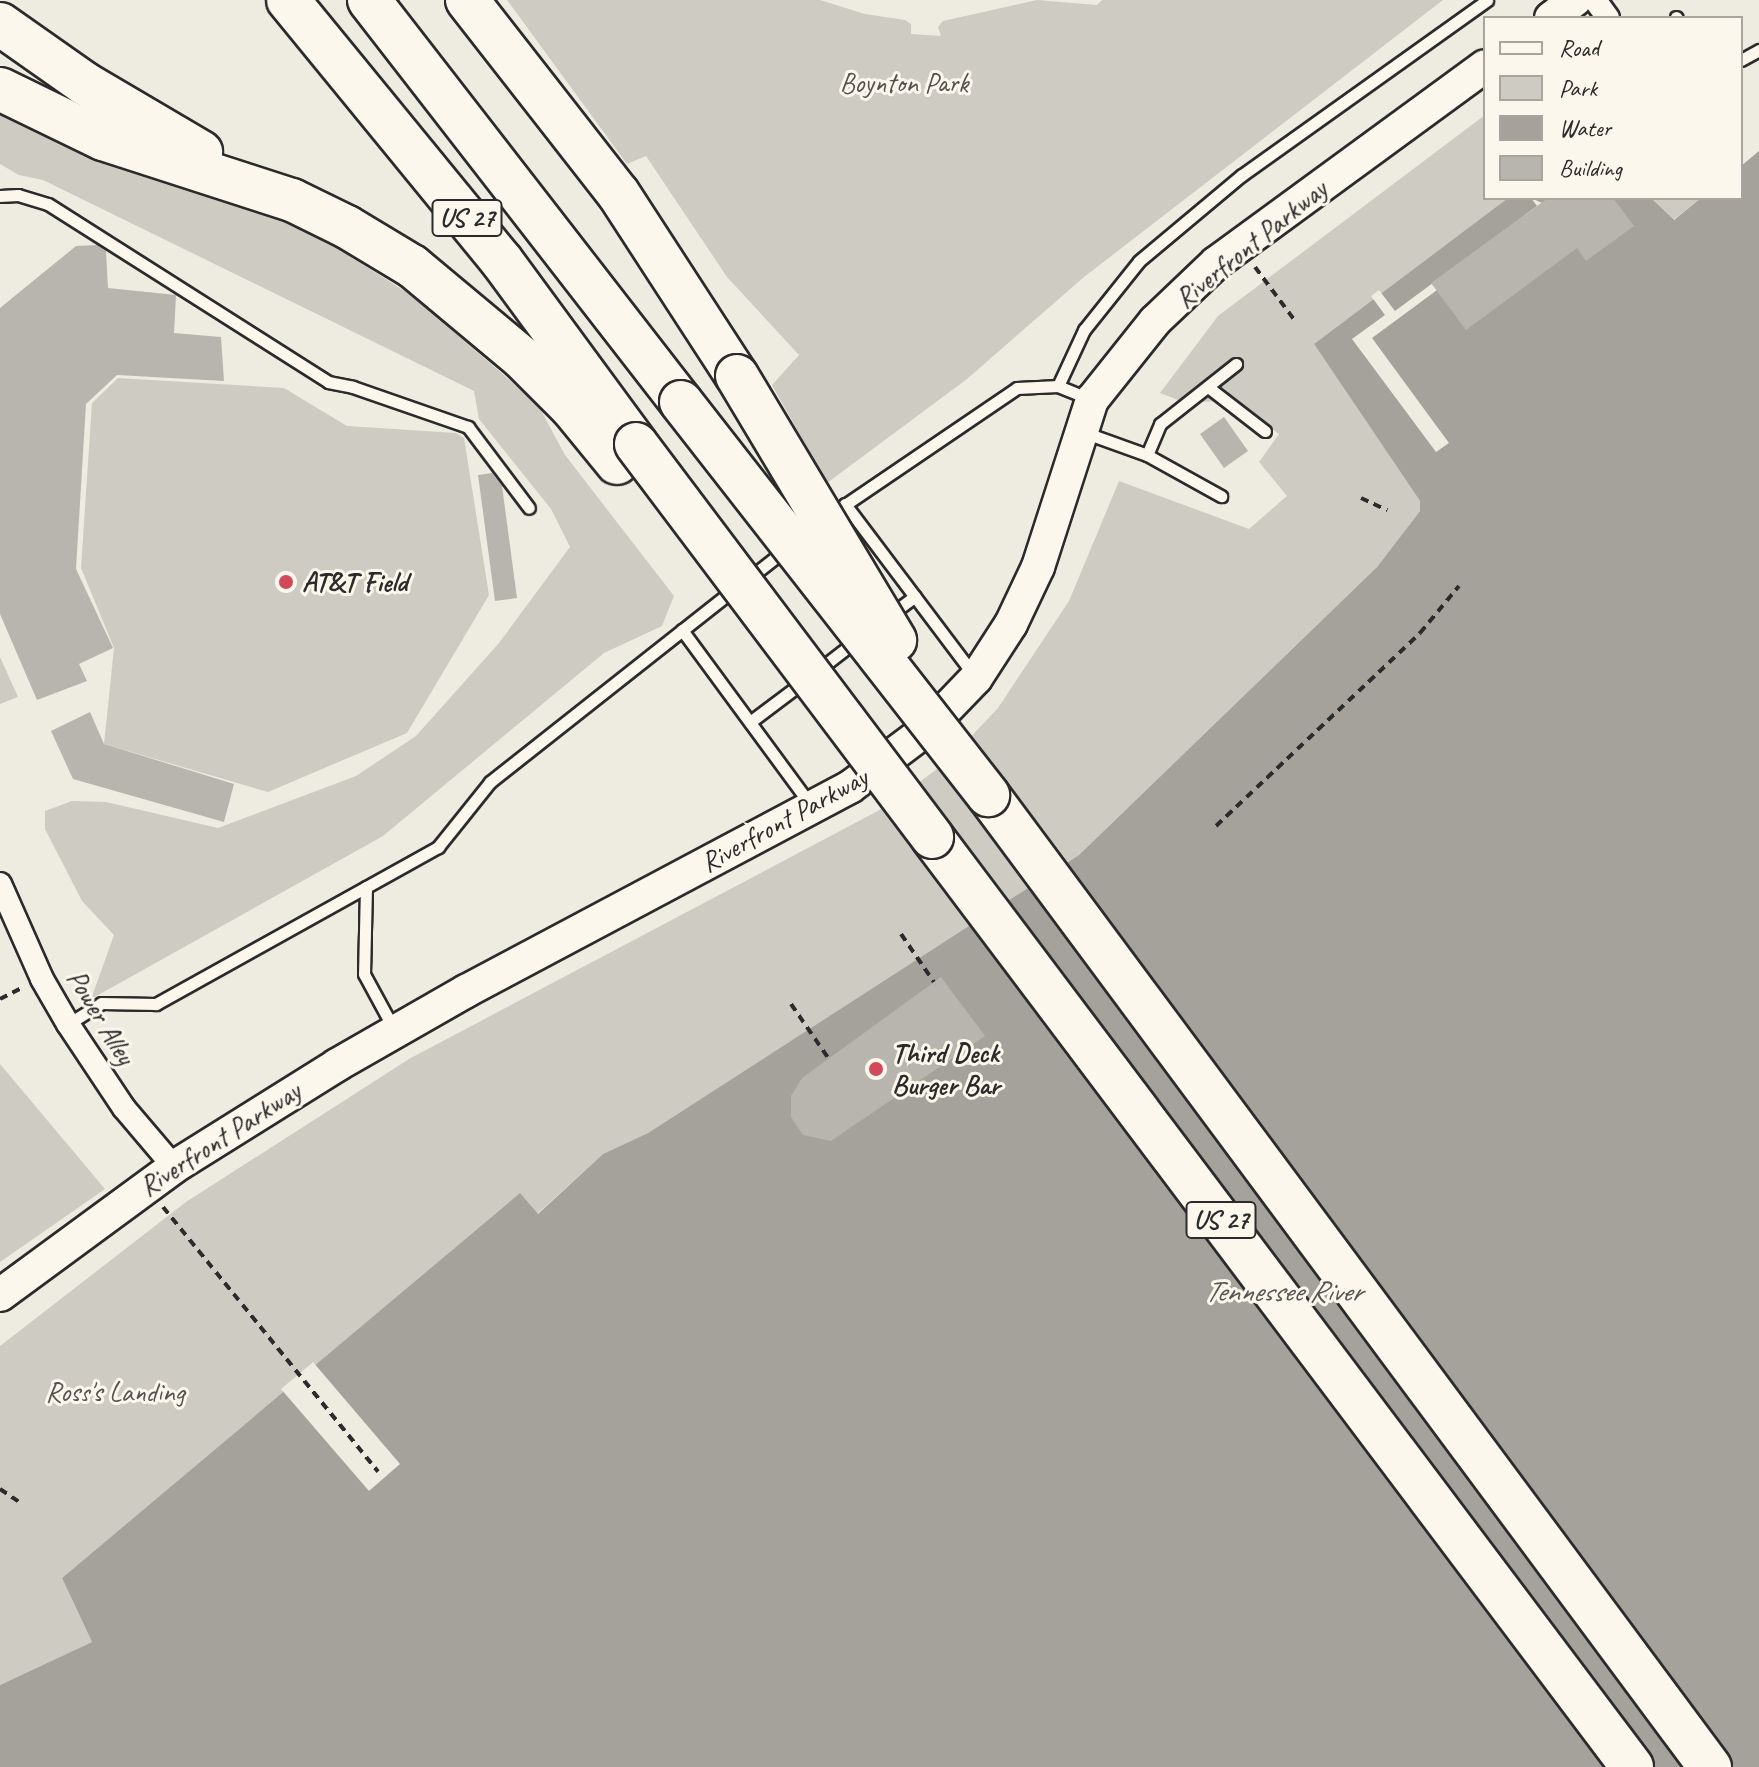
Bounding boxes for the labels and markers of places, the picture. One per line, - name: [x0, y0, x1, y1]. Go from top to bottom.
- place label: AT&T Field: [302, 565, 408, 599]
- marker: AT&T Field: [277, 573, 295, 591]
- place label: Third Deck Burger Bar: [892, 1036, 1001, 1102]
- marker: Third Deck Burger Bar: [867, 1060, 885, 1078]

